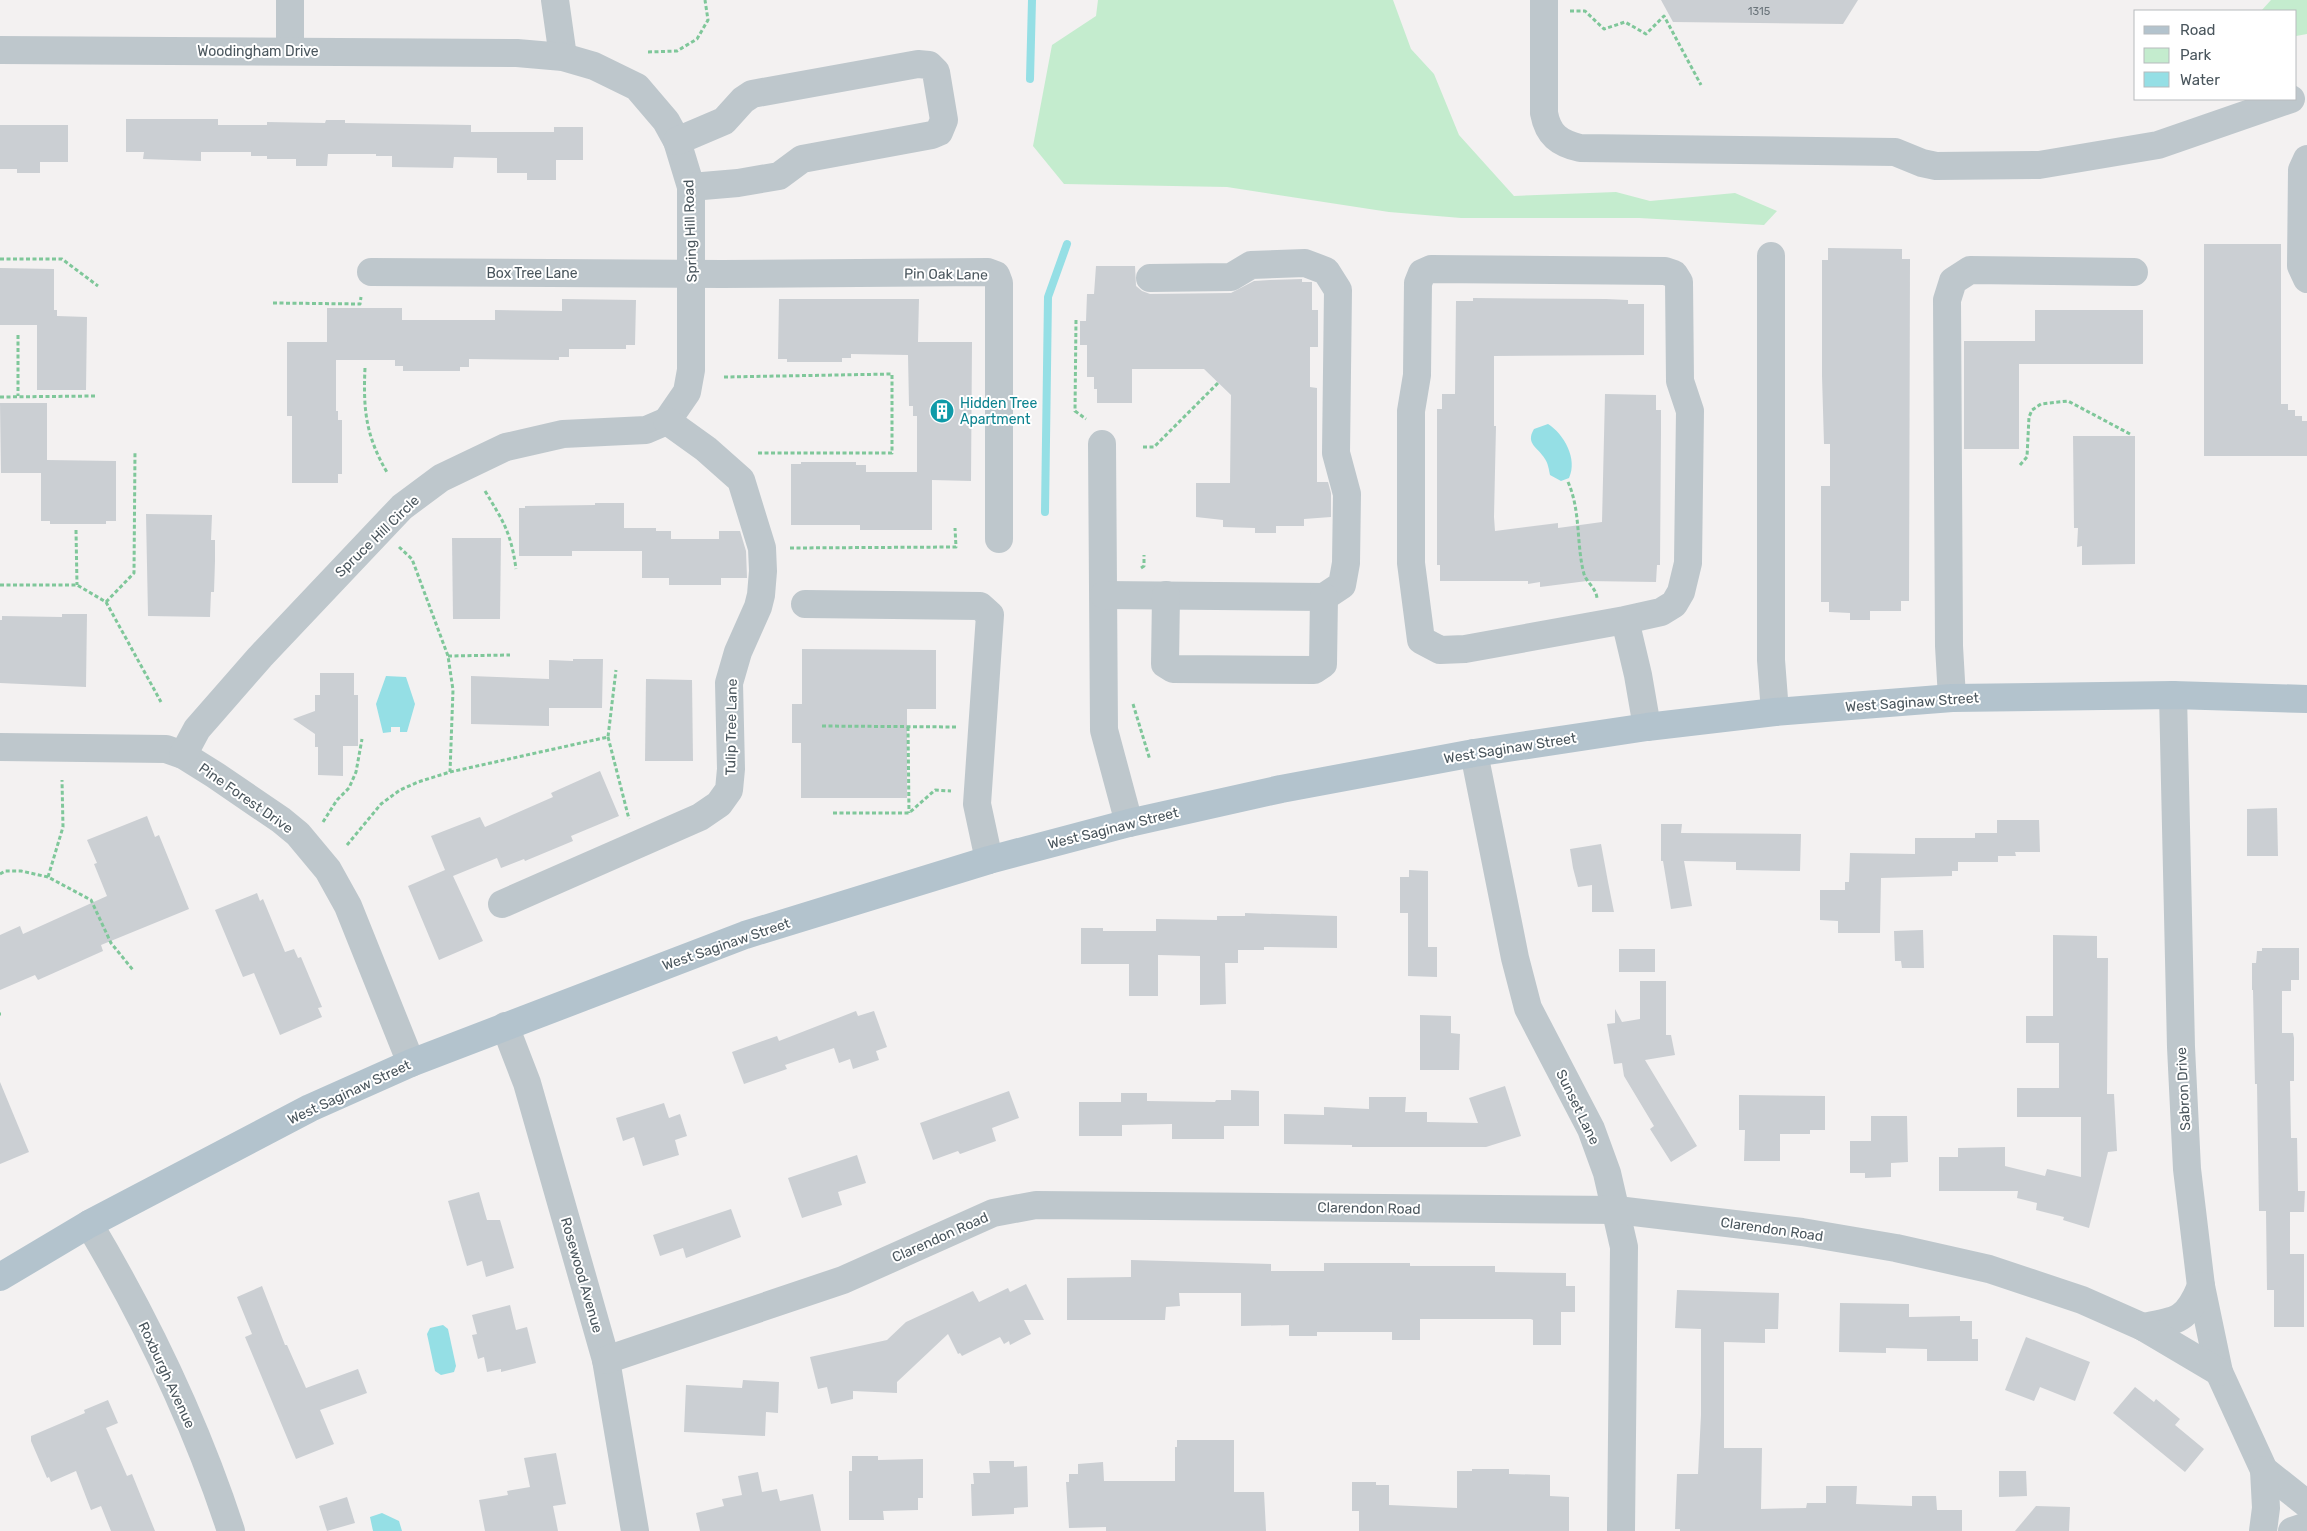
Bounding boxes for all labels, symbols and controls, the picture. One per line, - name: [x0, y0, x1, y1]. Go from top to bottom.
- house number: 1315: [1748, 5, 1771, 18]
- legend: [2134, 10, 2297, 100]
- text: Road: [2180, 21, 2216, 39]
- street label: Woodingham Drive: [197, 43, 319, 60]
- text: Park: [2180, 46, 2211, 64]
- text: Water: [2180, 71, 2220, 89]
- street label: Spring Hill Road: [680, 179, 701, 283]
- street label: Box Tree Lane: [486, 265, 578, 282]
- street label: Pin Oak Lane: [904, 265, 988, 284]
- place label: Hidden Tree Apartment: [960, 395, 1037, 428]
- building icon: Hidden Tree Apartment: [929, 398, 955, 424]
- street label: Spruce Hill Circle: [332, 492, 423, 581]
- street label: Tulip Tree Lane: [722, 678, 741, 776]
- street label: West Saginaw Street: [1845, 689, 1980, 716]
- street label: West Saginaw Street: [1443, 730, 1578, 767]
- street label: Pine Forest Drive: [195, 760, 296, 837]
- street label: West Saginaw Street: [1046, 804, 1181, 853]
- street label: West Saginaw Street: [660, 914, 793, 974]
- street label: Sabron Drive: [2173, 1047, 2194, 1131]
- street label: West Saginaw Street: [285, 1056, 414, 1128]
- street label: Sunset Lane: [1552, 1067, 1603, 1148]
- street label: Clarendon Road: [1317, 1199, 1421, 1218]
- street label: Clarendon Road: [890, 1209, 991, 1266]
- street label: Clarendon Road: [1720, 1214, 1824, 1245]
- street label: Rosewood Avenue: [557, 1215, 606, 1335]
- street label: Roxburgh Avenue: [134, 1319, 199, 1431]

